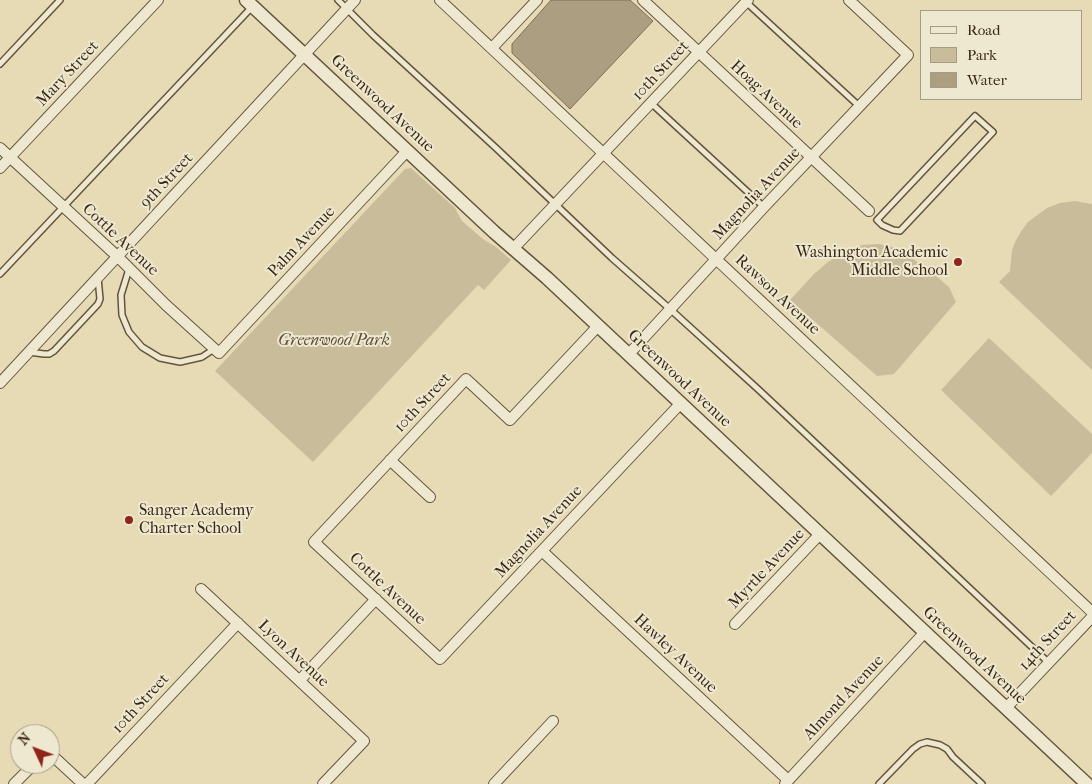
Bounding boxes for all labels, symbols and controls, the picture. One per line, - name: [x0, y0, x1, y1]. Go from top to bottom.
- legend: [920, 10, 1082, 100]
- text: Road: [967, 21, 1000, 39]
- street label: Mary Street: [33, 37, 103, 111]
- street label: 10th Street: [628, 37, 694, 105]
- text: Park: [967, 46, 997, 64]
- street label: Greenwood Avenue: [326, 51, 438, 157]
- street label: Hoag Avenue: [726, 57, 806, 133]
- text: Water: [967, 71, 1007, 89]
- street label: Magnolia Avenue: [709, 144, 805, 244]
- street label: 9th Street: [137, 149, 197, 213]
- street label: Cottle Avenue: [78, 200, 162, 280]
- street label: Palm Avenue: [264, 203, 340, 281]
- place label: Washington Academic Middle School: [796, 243, 948, 281]
- street label: Rawson Avenue: [731, 251, 823, 339]
- marker: Washington Academic Middle School: [952, 256, 964, 268]
- street label: Greenwood Avenue: [623, 326, 735, 432]
- park label: Greenwood Park: [278, 331, 390, 351]
- street label: 10th Street: [390, 369, 456, 437]
- street label: Magnolia Avenue: [491, 482, 587, 582]
- place label: Sanger Academy Charter School: [139, 501, 253, 539]
- marker: Sanger Academy Charter School: [123, 514, 135, 526]
- street label: Myrtle Avenue: [725, 525, 809, 613]
- street label: Cottle Avenue: [345, 549, 429, 629]
- street label: Greenwood Avenue: [918, 603, 1030, 709]
- street label: 14th Street: [1015, 607, 1081, 675]
- street label: Hawley Avenue: [629, 610, 721, 698]
- street label: Lyon Avenue: [254, 616, 332, 692]
- street label: Almond Avenue: [800, 652, 888, 744]
- street label: 10th Street: [108, 670, 174, 738]
- north arrow: [10, 724, 60, 774]
- text: N: [15, 729, 34, 749]

